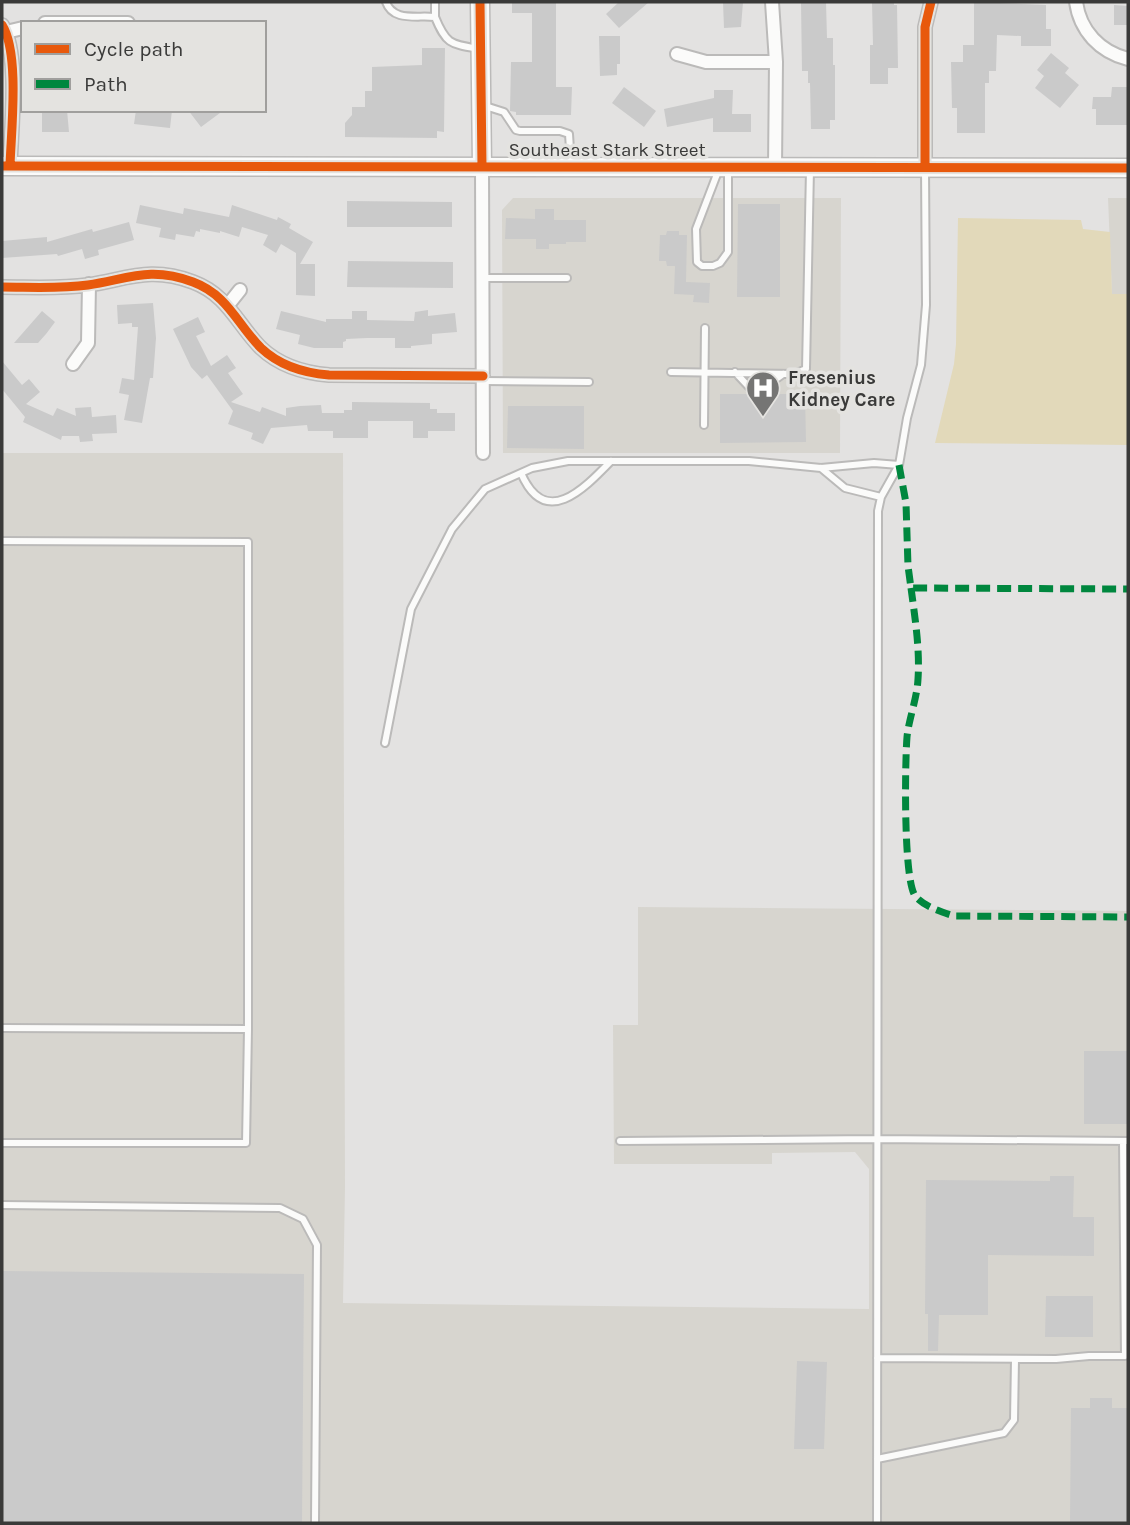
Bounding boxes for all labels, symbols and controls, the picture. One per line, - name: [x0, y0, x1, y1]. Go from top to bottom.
- legend: [21, 21, 266, 112]
- text: Cycle path: [84, 37, 184, 61]
- text: Path: [84, 72, 128, 96]
- street label: Southeast Stark Street: [508, 139, 706, 161]
- place label: Fresenius Kidney Care: [788, 367, 895, 411]
- hospital icon: Fresenius Kidney Care: [744, 369, 782, 418]

